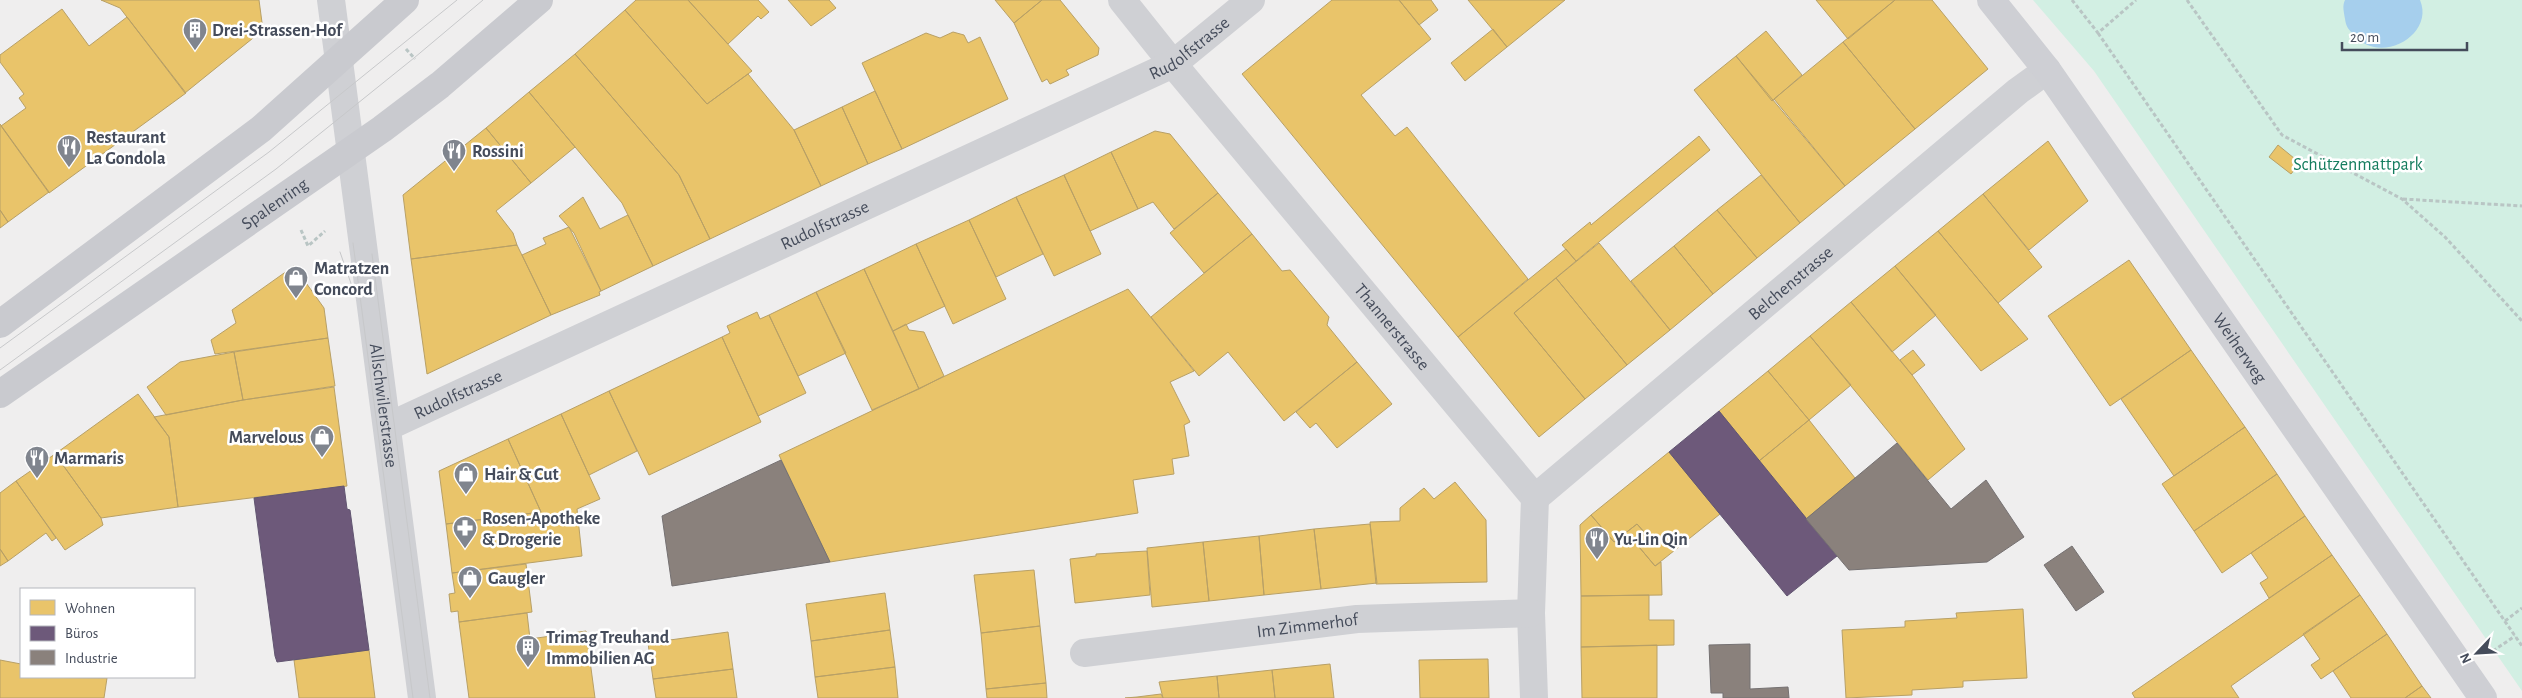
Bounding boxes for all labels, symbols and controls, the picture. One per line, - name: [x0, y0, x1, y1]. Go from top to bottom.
- street label: Rudolfstrasse: [1147, 14, 1233, 84]
- building icon: Drei-Strassen-Hof: [182, 17, 208, 51]
- scale bar: [2342, 20, 2467, 52]
- place label: Drei-Strassen-Hof: [212, 22, 344, 40]
- text: 20 m: [2350, 30, 2379, 45]
- place label: Restaurant La Gondola: [86, 129, 166, 168]
- restaurant icon: Restaurant La Gondola: [56, 134, 82, 168]
- restaurant icon: Rossini: [441, 138, 467, 172]
- place label: Rossini: [472, 143, 524, 161]
- park label: Schützenmattpark: [2293, 156, 2424, 174]
- street label: Spalenring: [239, 175, 312, 234]
- street label: Rudolfstrasse: [778, 198, 872, 254]
- street label: Belchenstrasse: [1745, 243, 1837, 324]
- place label: Matratzen Concord: [314, 260, 389, 299]
- shop icon: Matratzen Concord: [283, 265, 309, 299]
- street label: Thannerstrasse: [1350, 281, 1432, 374]
- street label: Weiherweg: [2209, 310, 2270, 387]
- street label: Allschwilerstrasse: [366, 343, 400, 469]
- street label: Rudolfstrasse: [411, 367, 505, 423]
- shop icon: Marvelous: [309, 424, 335, 458]
- place label: Marvelous: [229, 429, 304, 447]
- restaurant icon: Marmaris: [24, 445, 50, 479]
- place label: Marmaris: [54, 450, 124, 468]
- shop icon: Hair & Cut: [453, 461, 479, 495]
- place label: Hair & Cut: [484, 466, 559, 484]
- place label: Rosen-Apotheke & Drogerie: [482, 510, 600, 549]
- pharmacy icon: Rosen-Apotheke & Drogerie: [452, 515, 478, 549]
- restaurant icon: Yu-Lin Qin: [1584, 526, 1610, 560]
- place label: Yu-Lin Qin: [1614, 531, 1688, 549]
- shop icon: Gaugler: [457, 565, 483, 599]
- place label: Gaugler: [488, 570, 546, 588]
- legend: [20, 588, 195, 678]
- text: Wohnen: [65, 601, 115, 616]
- street label: Im Zimmerhof: [1256, 611, 1361, 641]
- text: Büros: [65, 626, 98, 641]
- north arrow: [2452, 628, 2502, 678]
- place label: Trimag Treuhand Immobilien AG: [546, 629, 670, 668]
- building icon: Trimag Treuhand Immobilien AG: [515, 634, 541, 668]
- text: Industrie: [65, 651, 118, 666]
- text: N: [2458, 651, 2475, 665]

